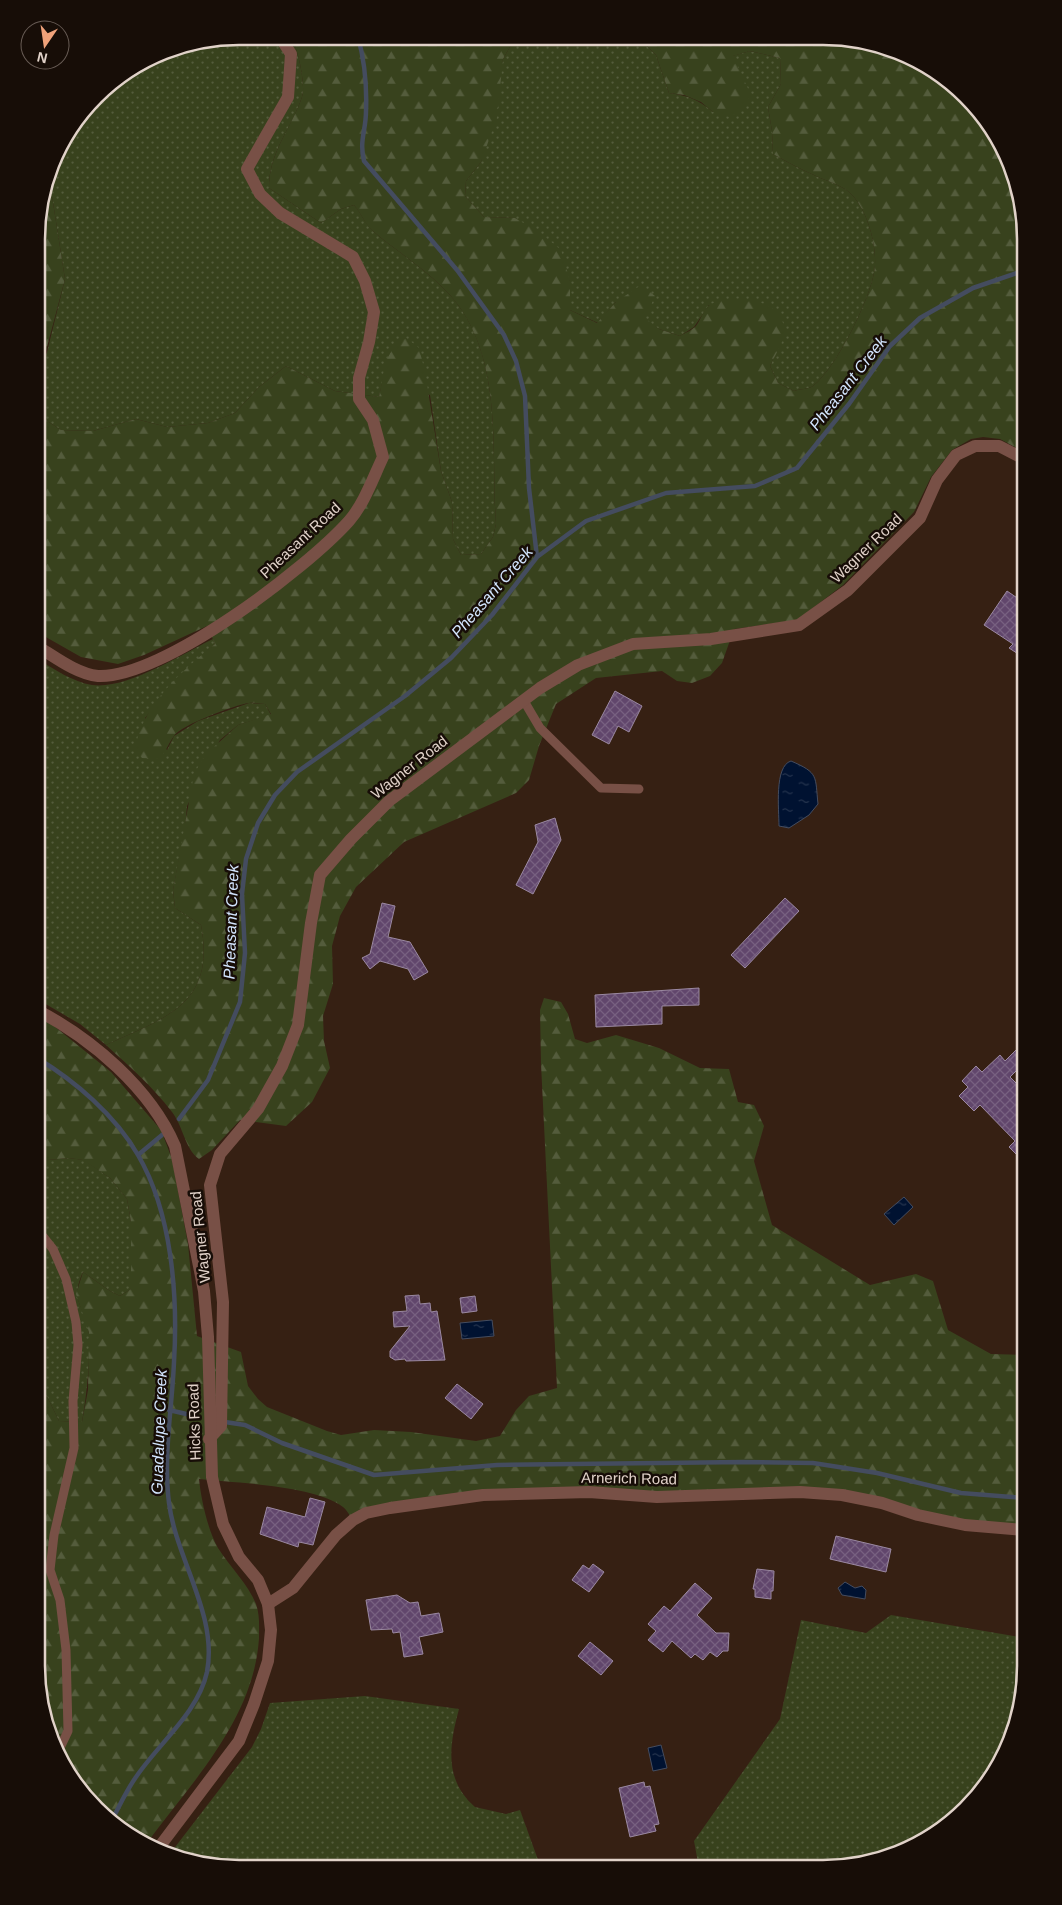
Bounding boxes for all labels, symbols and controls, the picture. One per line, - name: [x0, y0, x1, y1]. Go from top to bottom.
- north arrow: [20, 20, 70, 70]
- text: N: [35, 49, 49, 67]
- water label: Pheasant Creek: [806, 332, 891, 433]
- street label: Pheasant Road: [256, 499, 344, 581]
- street label: Wagner Road: [827, 510, 905, 586]
- water label: Pheasant Creek: [448, 542, 537, 641]
- street label: Wagner Road: [368, 732, 450, 802]
- water label: Pheasant Creek: [221, 863, 242, 980]
- street label: Wagner Road: [187, 1190, 213, 1284]
- water label: Guadalupe Creek: [148, 1368, 170, 1495]
- street label: Hicks Road: [184, 1383, 204, 1461]
- street label: Arnerich Road: [581, 1469, 677, 1487]

